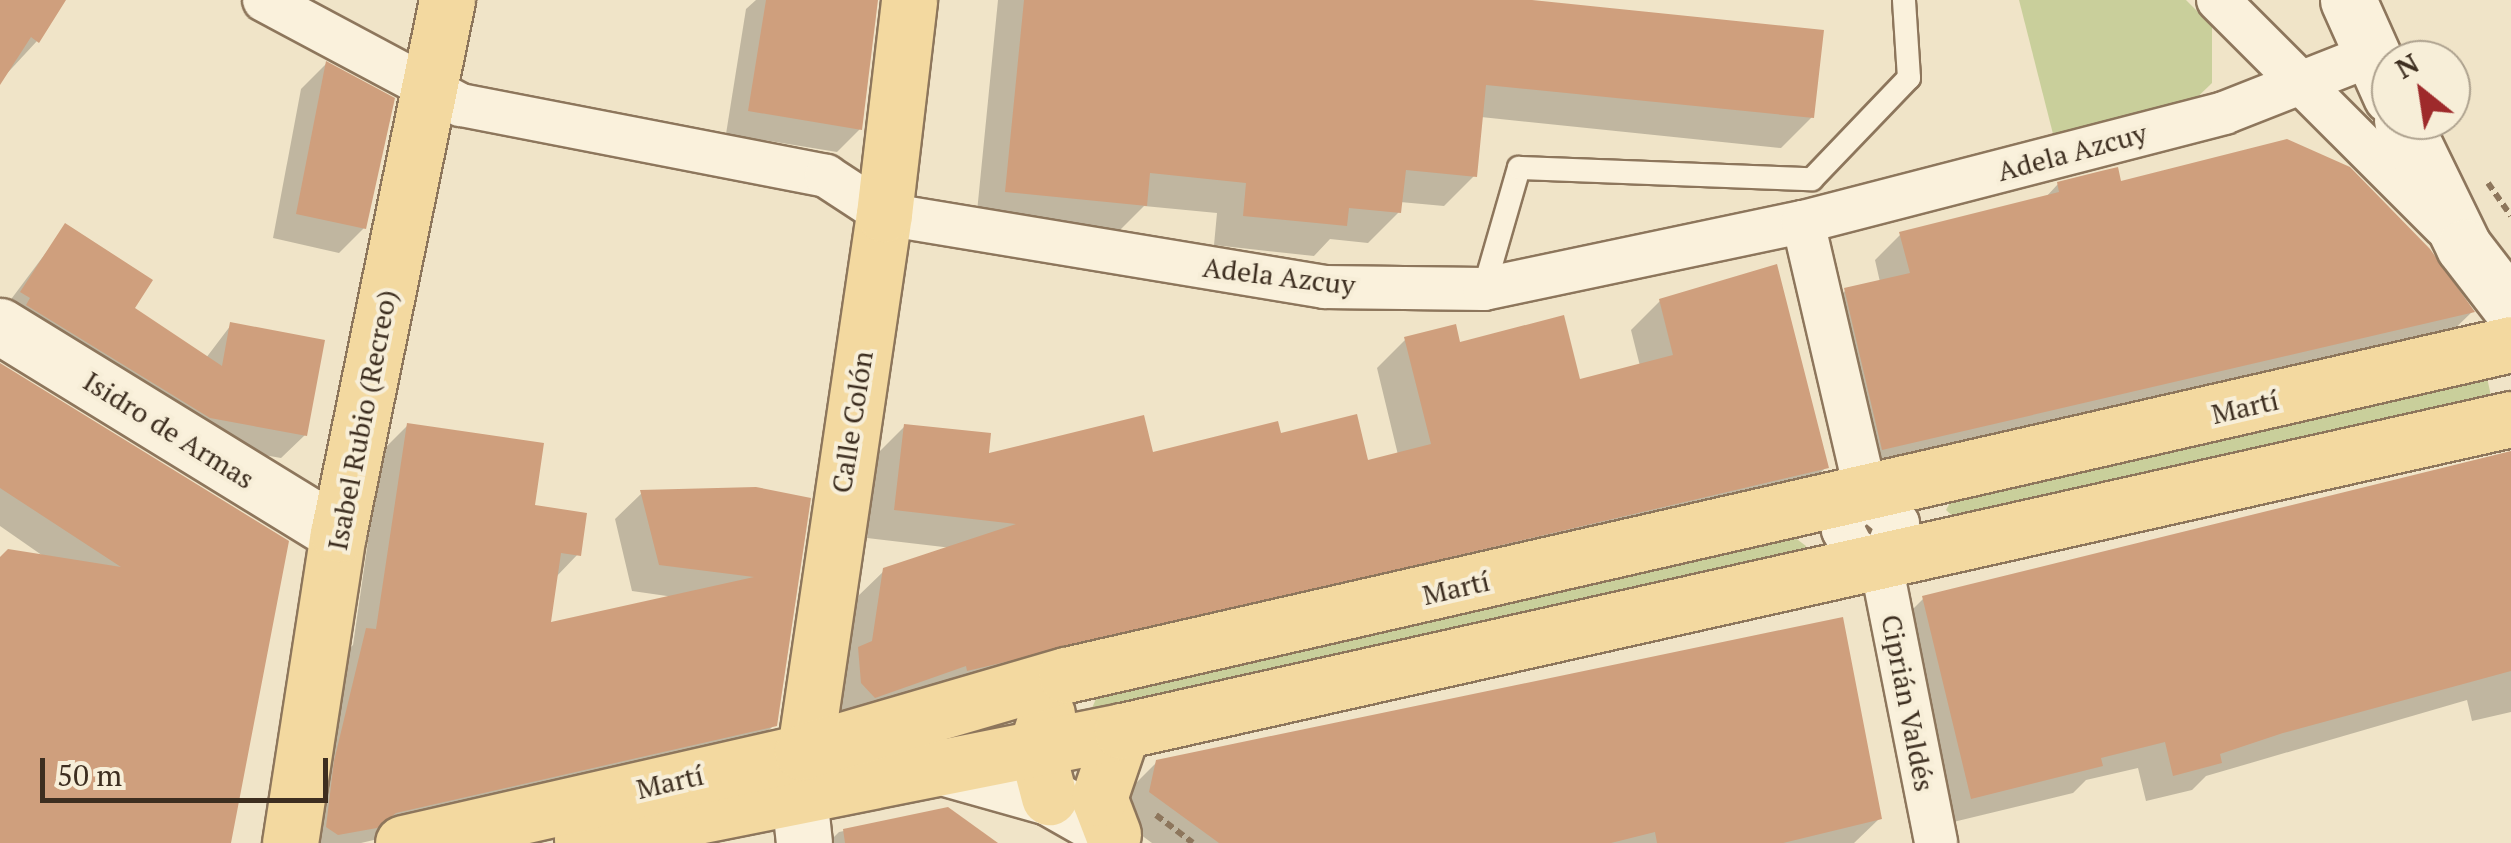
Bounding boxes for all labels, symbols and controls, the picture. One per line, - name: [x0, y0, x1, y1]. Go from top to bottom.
- north arrow: [2371, 40, 2471, 140]
- text: N: [2388, 44, 2425, 87]
- street label: Adela Azcuy: [1993, 116, 2151, 188]
- street label: Adela Azcuy: [1201, 250, 1357, 302]
- street label: Isabel Rubio (Recreo): [320, 287, 404, 553]
- street label: Calle Colón: [824, 349, 880, 495]
- street label: Isidro de Armas: [77, 364, 261, 496]
- street label: Martí: [2208, 383, 2282, 431]
- street label: Martí: [1419, 564, 1493, 612]
- street label: Ciprián Valdés: [1874, 611, 1942, 795]
- scale bar: [45, 738, 332, 800]
- text: 50 m: [57, 755, 122, 795]
- street label: Martí: [633, 758, 707, 806]

